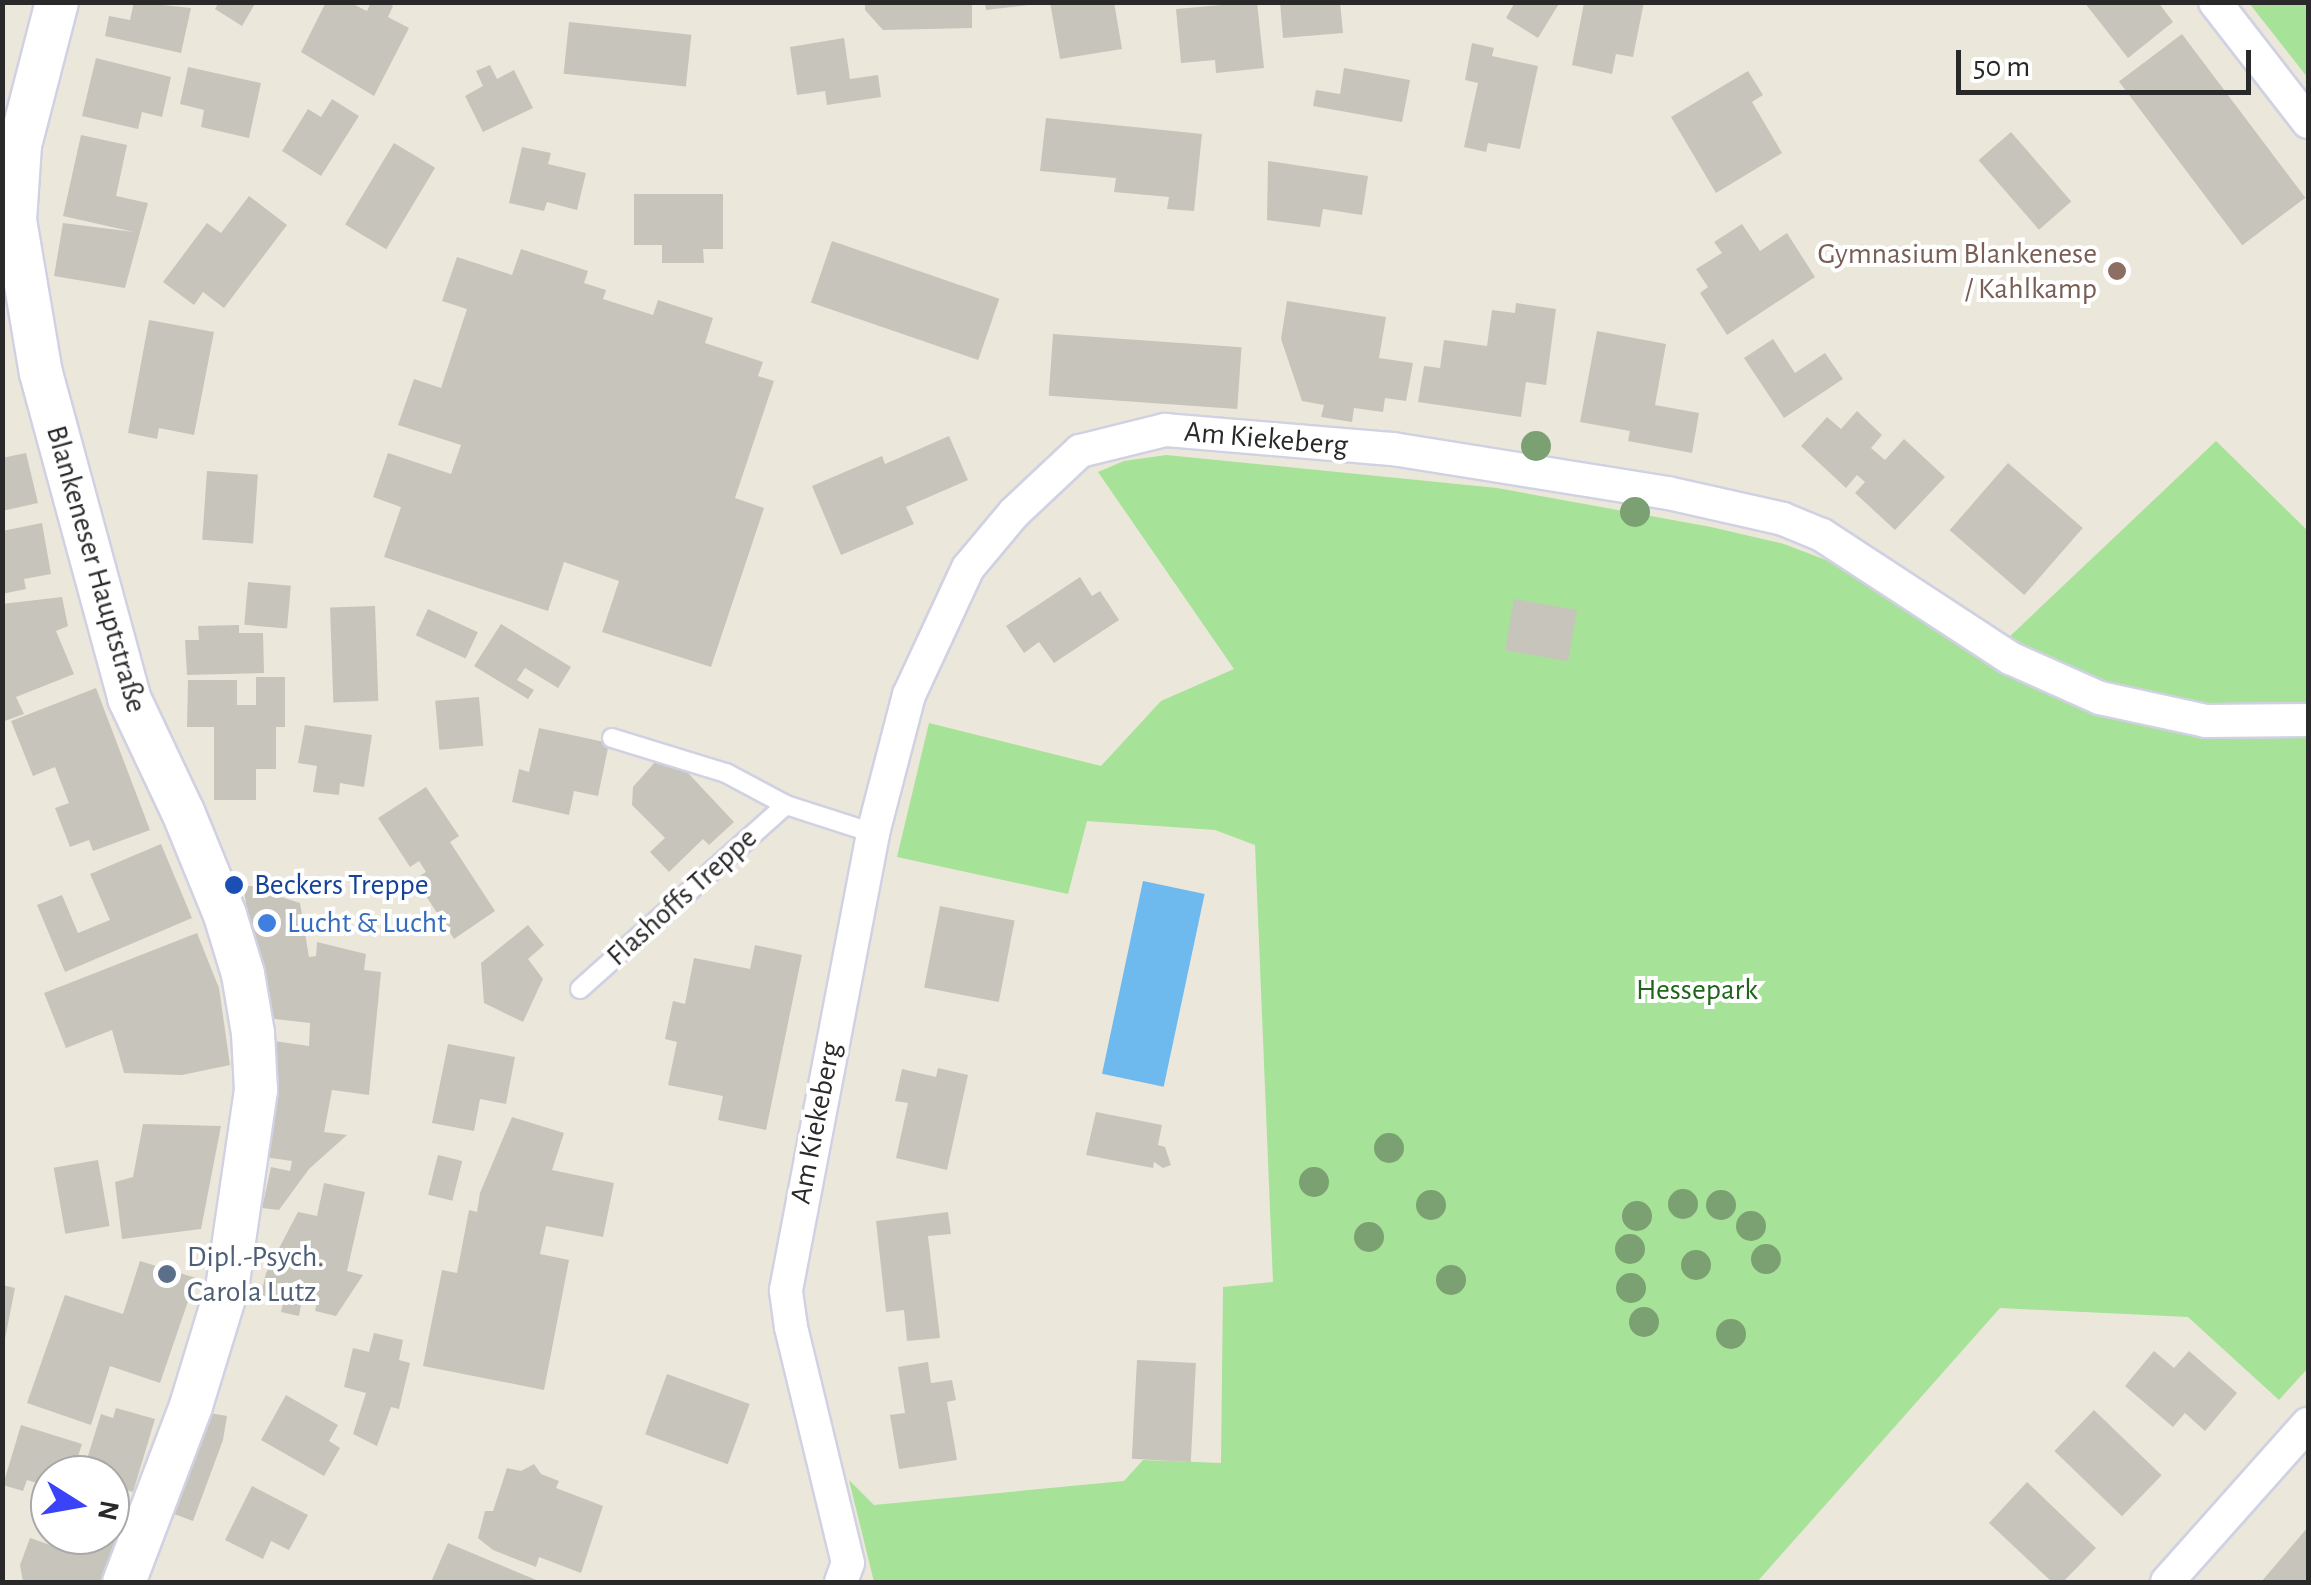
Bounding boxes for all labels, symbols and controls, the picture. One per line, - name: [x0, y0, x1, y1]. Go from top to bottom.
- scale bar: [1961, 30, 2256, 92]
- text: 50 m: [1973, 52, 2030, 82]
- place label: Gymnasium Blankenese / Kahlkamp: [1818, 236, 2097, 306]
- marker: Gymnasium Blankenese / Kahlkamp: [2106, 260, 2128, 282]
- street label: Am Kiekeberg: [1183, 414, 1349, 464]
- street label: Blankeneser Hauptstraße: [38, 421, 154, 717]
- street label: Flashoffs Treppe: [599, 820, 765, 974]
- place label: Beckers Treppe: [254, 867, 429, 903]
- marker: Beckers Treppe: [223, 874, 245, 896]
- place label: Lucht & Lucht: [287, 905, 447, 941]
- marker: Lucht & Lucht: [256, 912, 278, 934]
- park label: Hessepark: [1636, 972, 1758, 1008]
- street label: Am Kiekeberg: [783, 1039, 849, 1207]
- place label: Dipl.-Psych. Carola Lutz: [187, 1239, 324, 1310]
- marker: Dipl.-Psych. Carola Lutz: [156, 1263, 178, 1285]
- north arrow: [30, 1455, 130, 1555]
- text: N: [92, 1498, 123, 1523]

